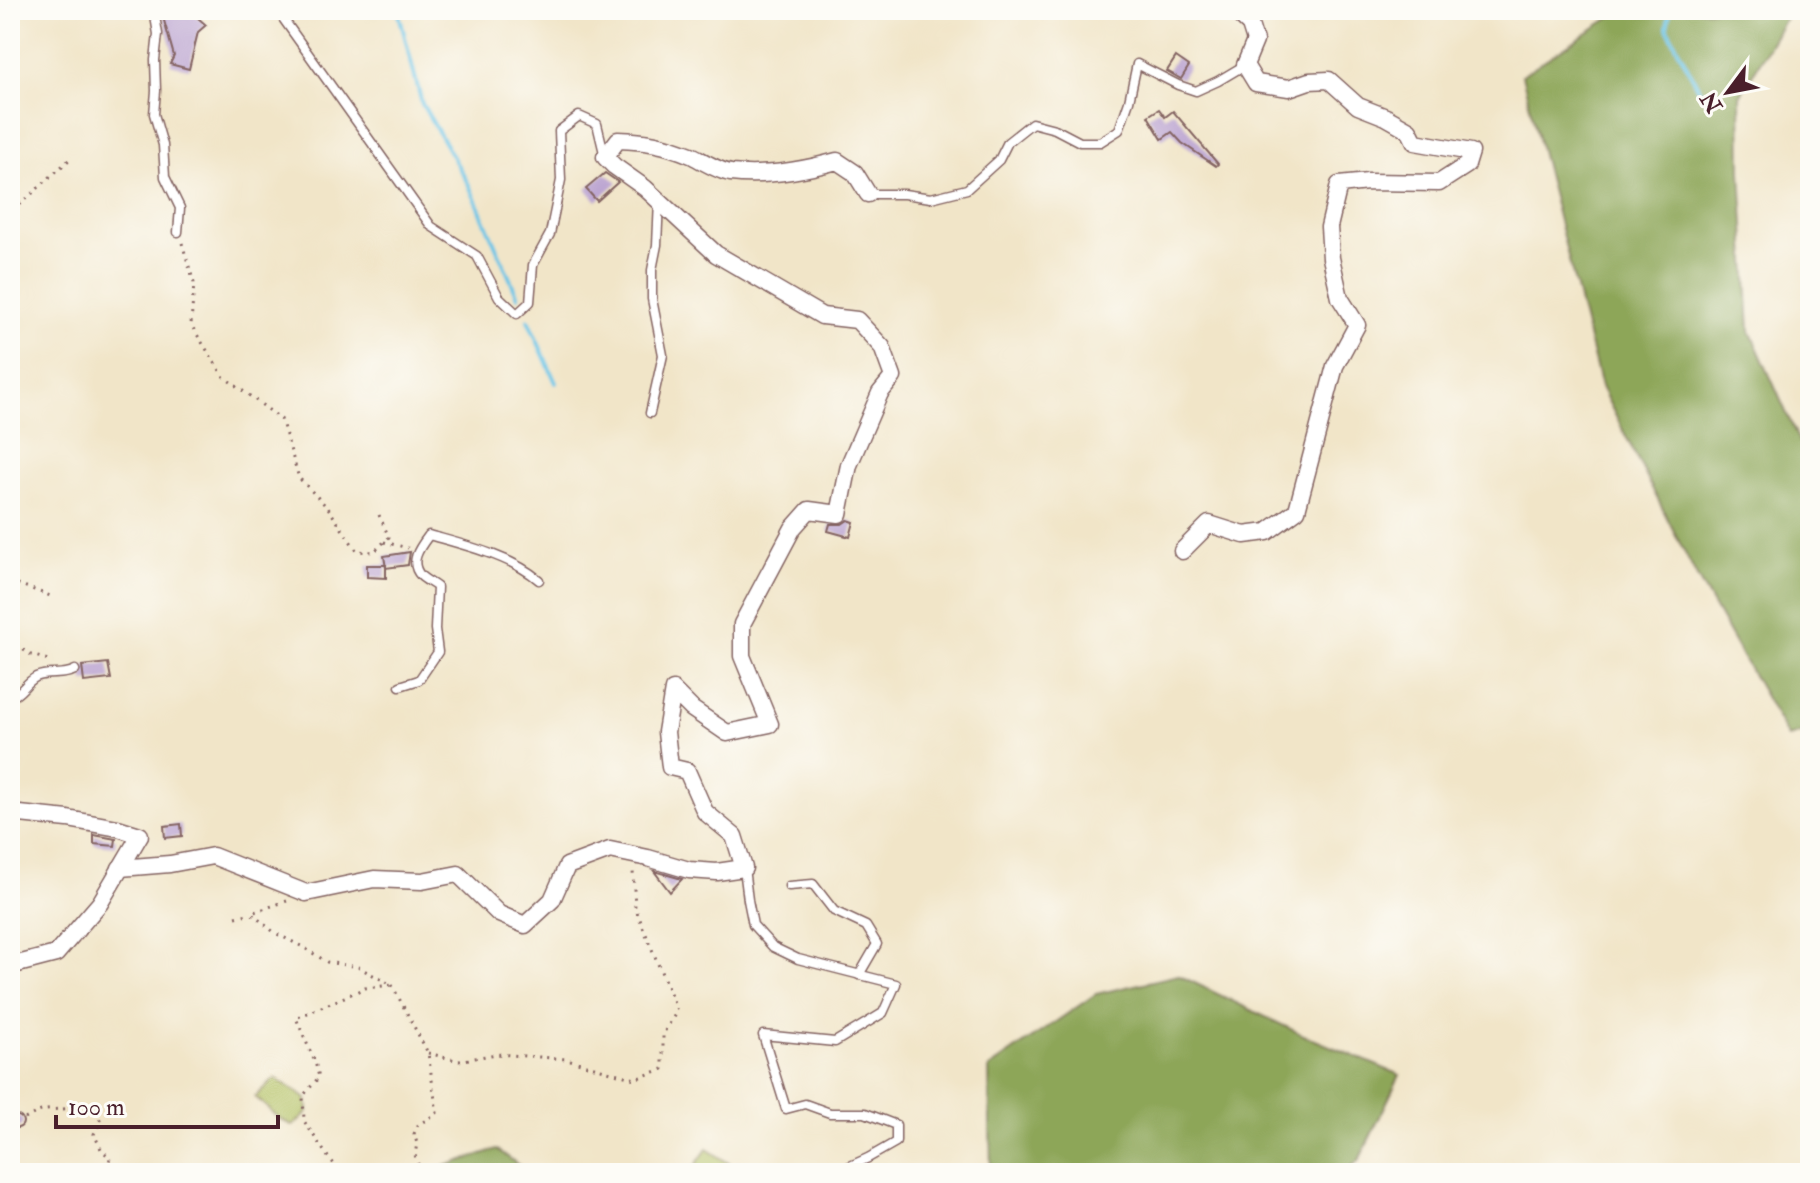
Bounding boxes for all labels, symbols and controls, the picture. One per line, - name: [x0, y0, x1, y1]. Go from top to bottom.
- north arrow: [1688, 52, 1768, 132]
- text: N: [1695, 86, 1730, 119]
- scale bar: [56, 1079, 278, 1129]
- text: 100 m: [68, 1092, 125, 1123]

